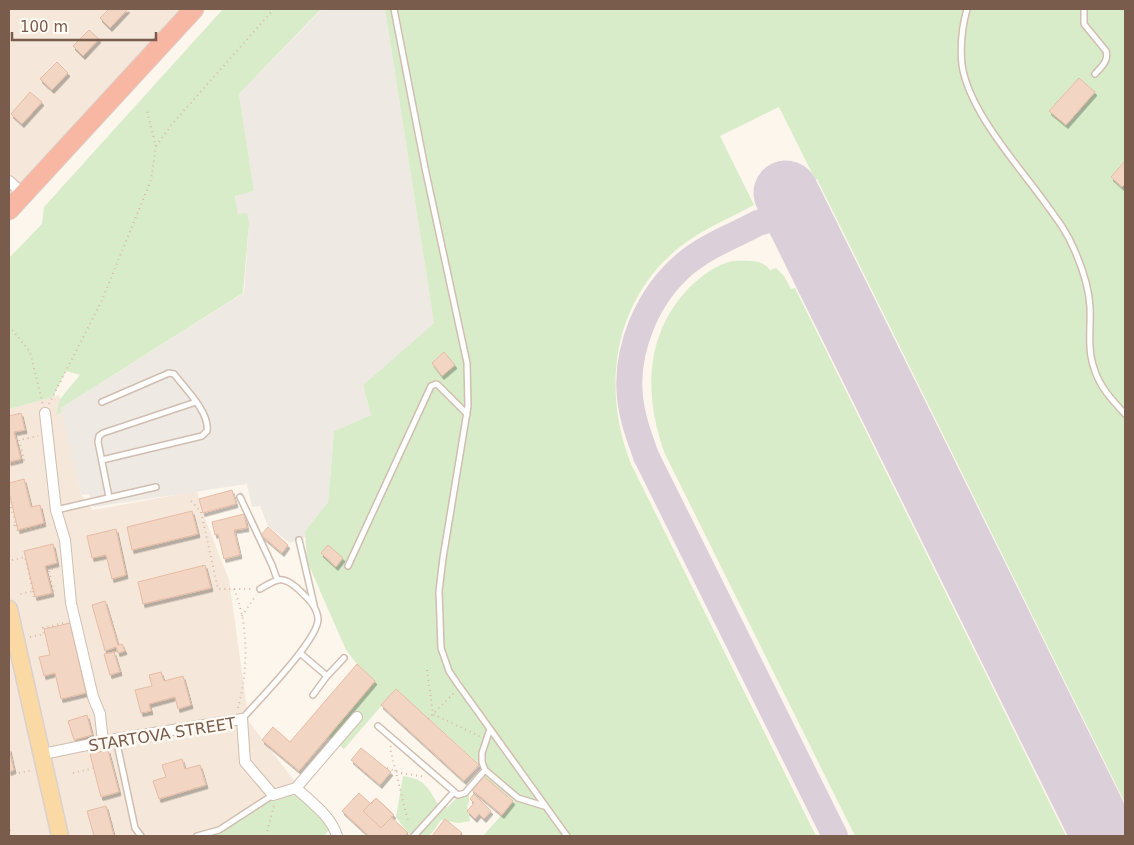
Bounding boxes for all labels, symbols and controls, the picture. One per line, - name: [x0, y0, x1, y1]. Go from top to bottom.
- scale bar: [12, 10, 156, 42]
- text: 100 m: [20, 18, 68, 36]
- street label: STARTOVA STREET: [87, 713, 237, 756]

